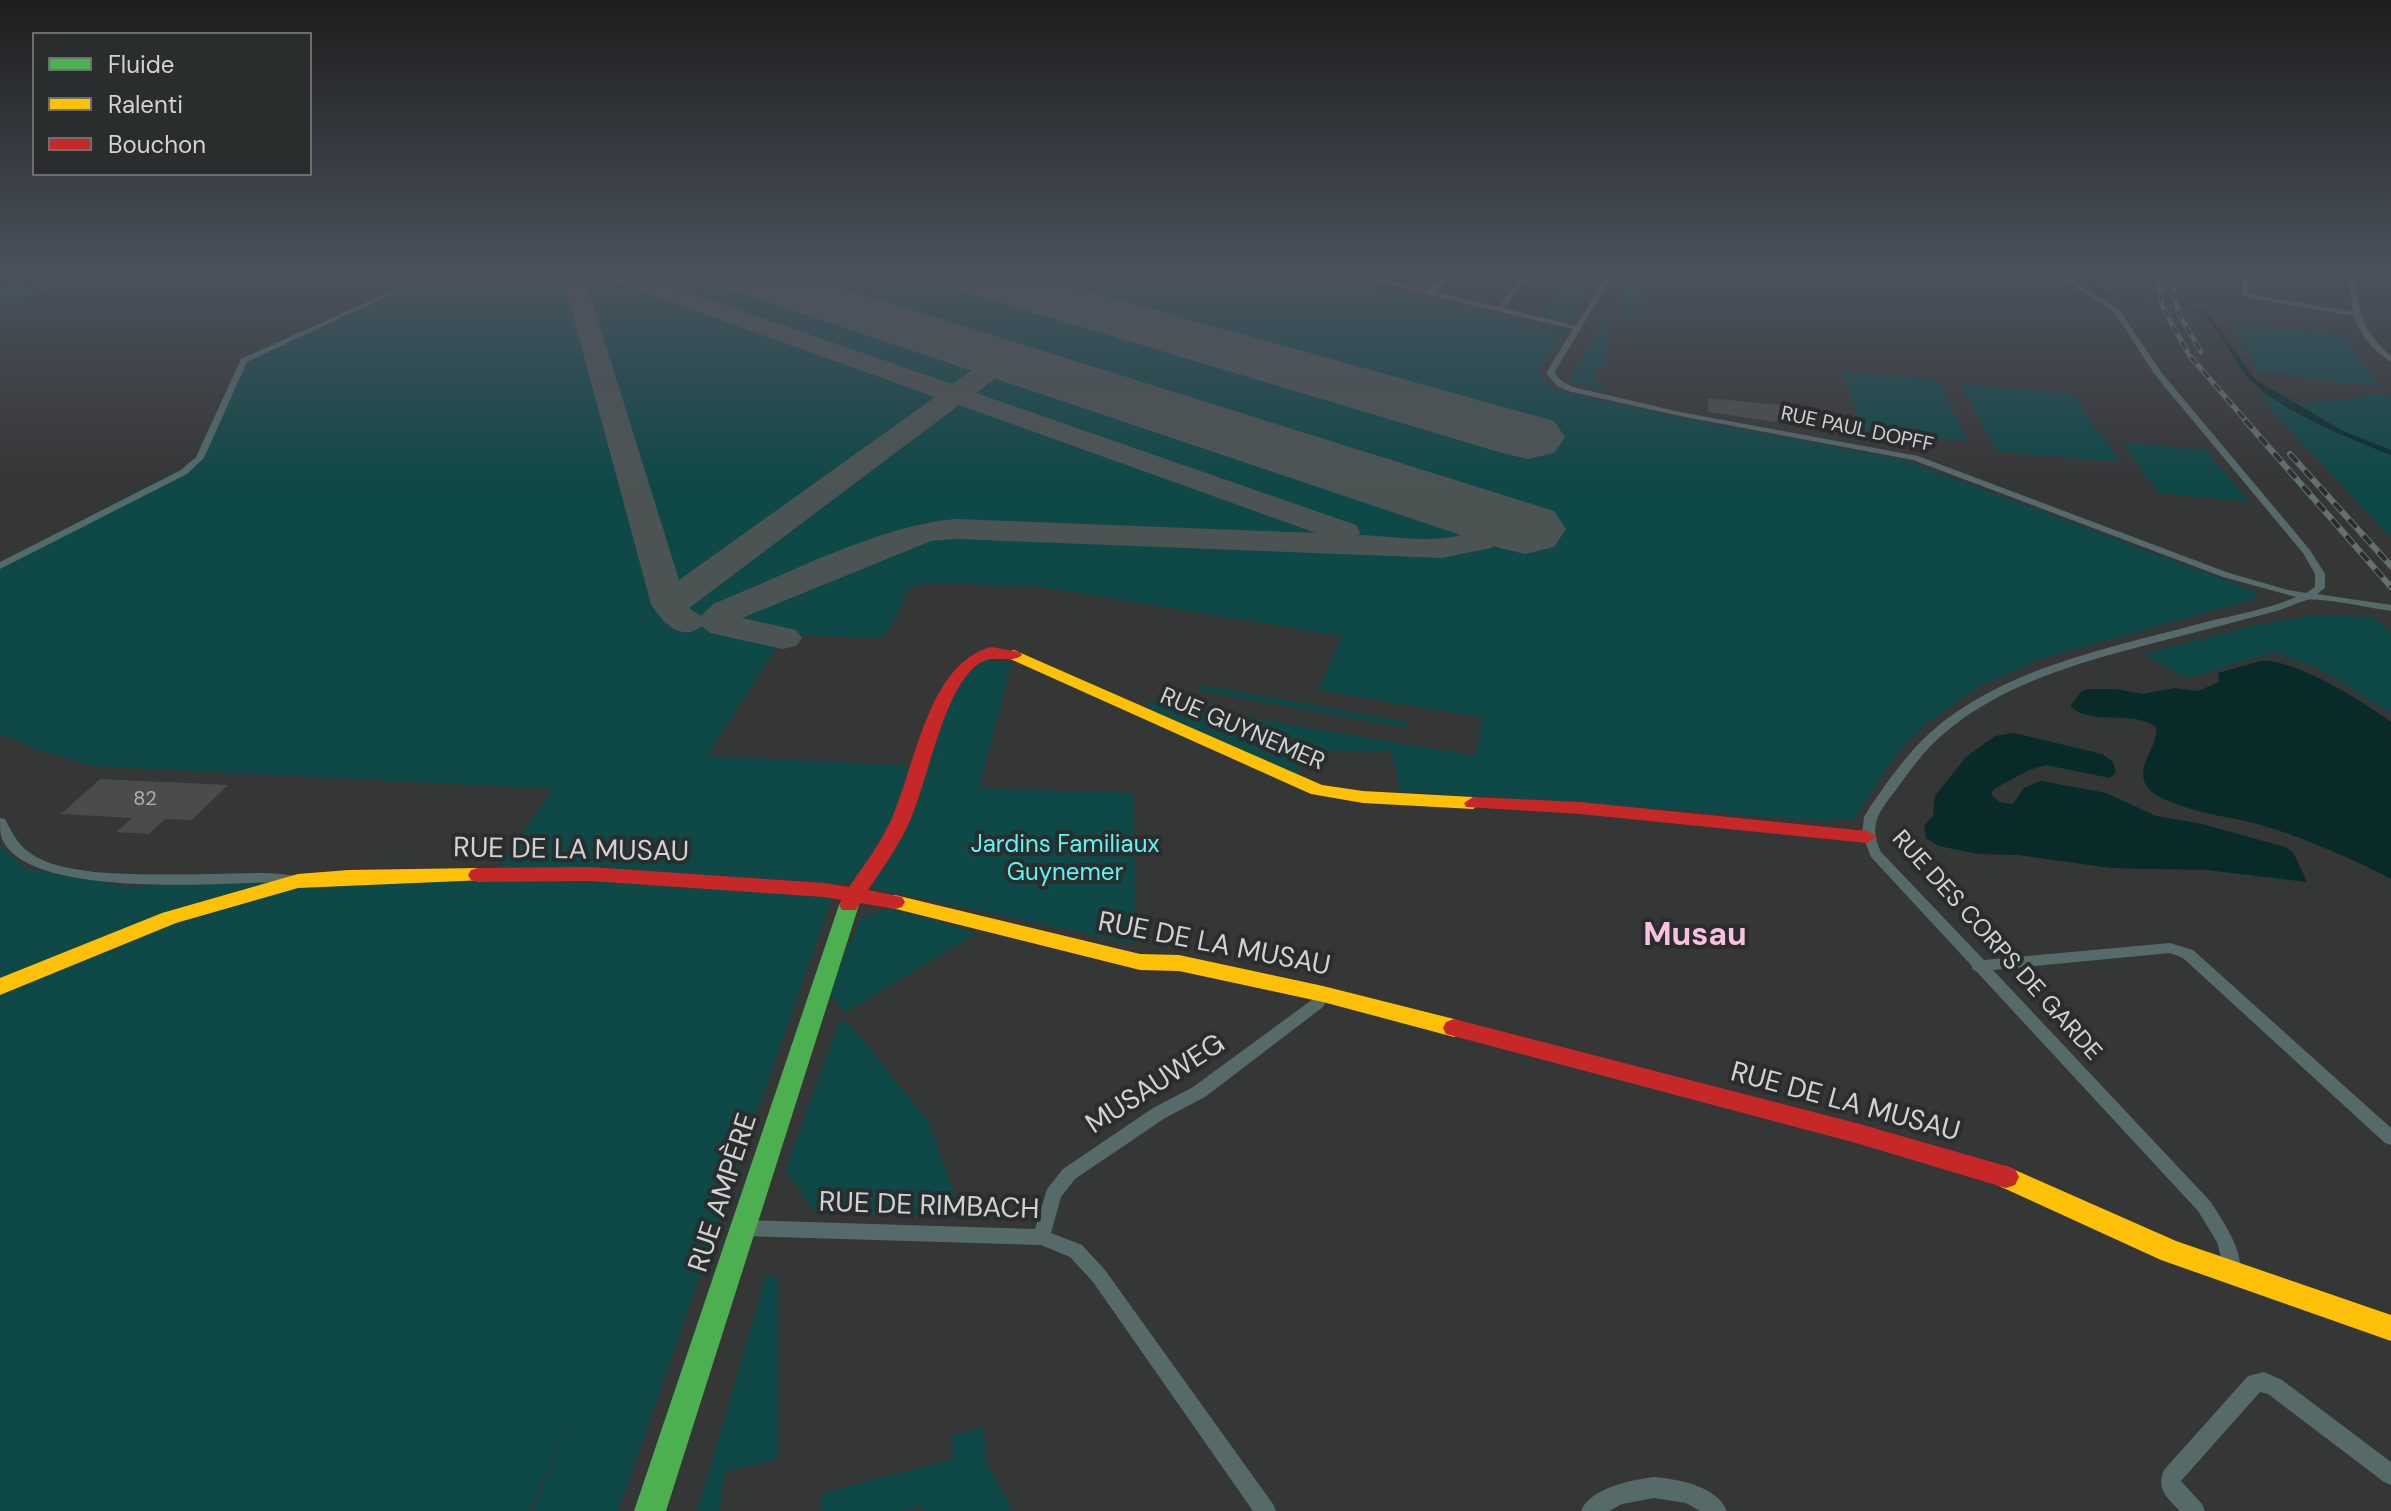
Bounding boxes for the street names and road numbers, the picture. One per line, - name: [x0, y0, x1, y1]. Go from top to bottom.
- street label: RUE PAUL DOPFF: [1779, 402, 1935, 458]
- street label: RUE GUYNEMER: [1155, 682, 1329, 778]
- street label: RUE DES CORPS DE GARDE: [1885, 825, 2107, 1067]
- street label: RUE DE LA MUSAU: [453, 832, 689, 870]
- street label: RUE DE LA MUSAU: [1095, 906, 1333, 984]
- street label: MUSAUWEG: [1080, 1028, 1232, 1142]
- street label: RUE DE LA MUSAU: [1727, 1056, 1963, 1150]
- street label: RUE AMPÈRE: [683, 1109, 765, 1277]
- street label: RUE DE RIMBACH: [818, 1186, 1040, 1228]

